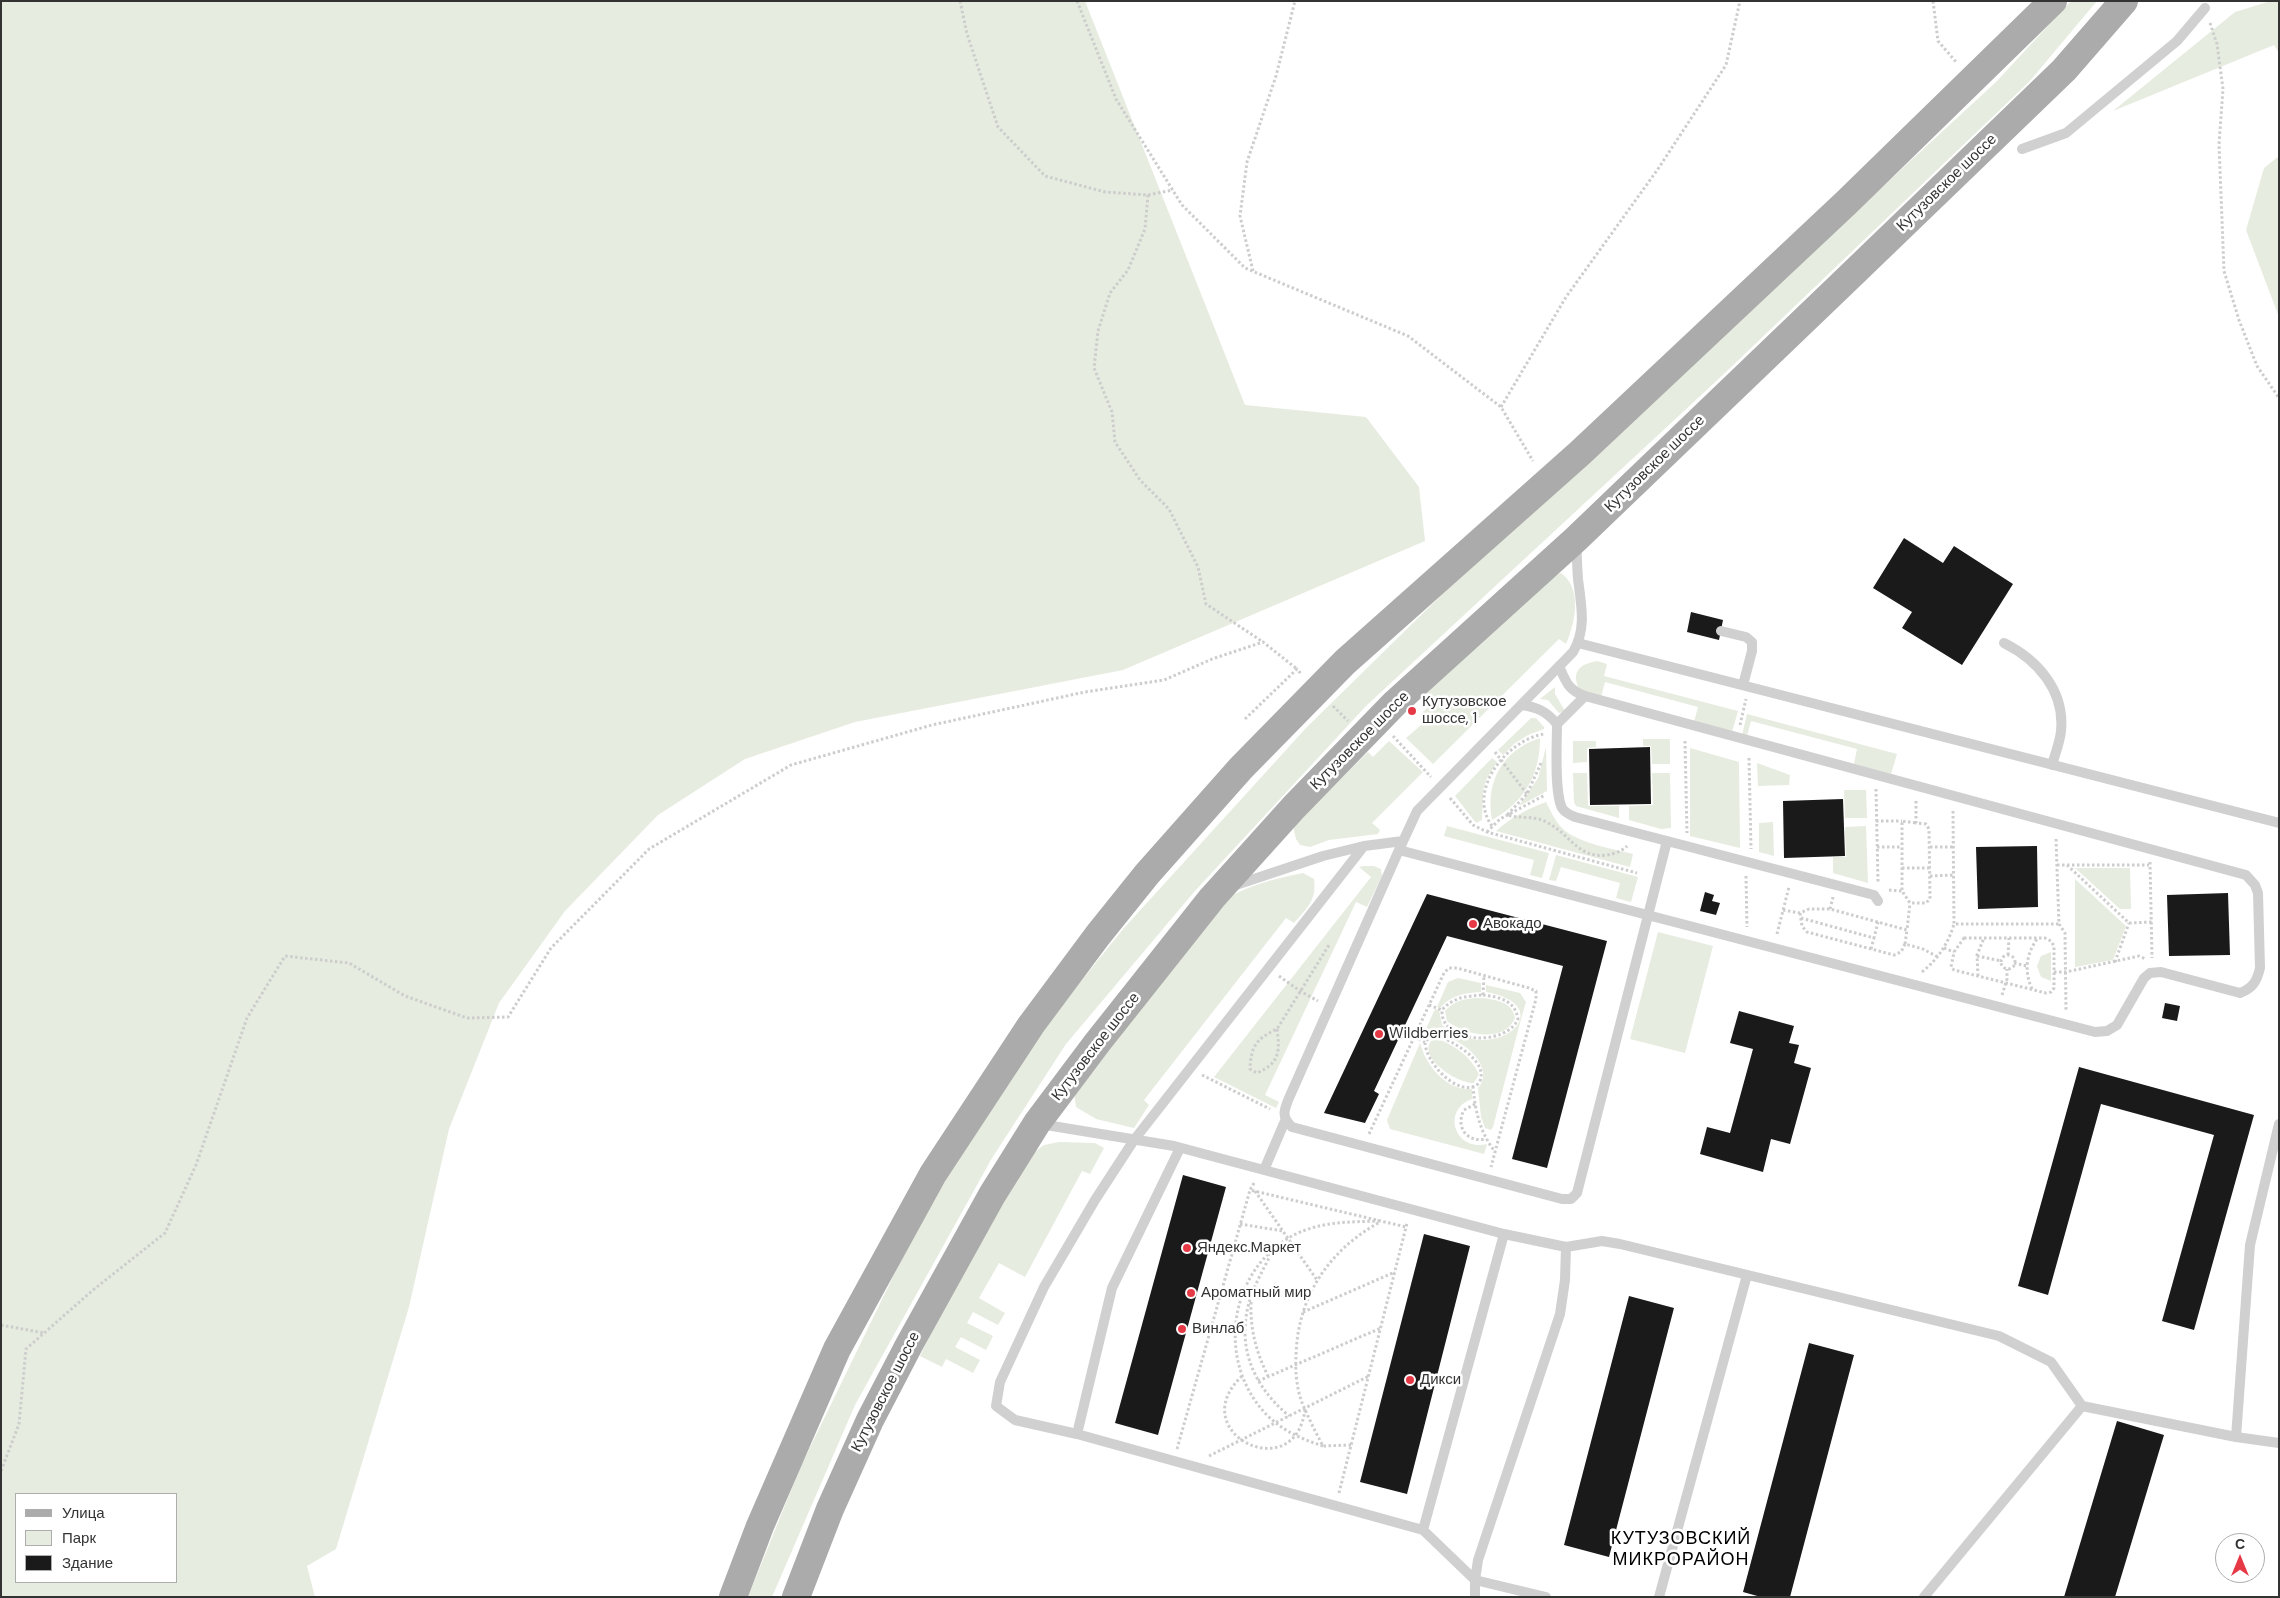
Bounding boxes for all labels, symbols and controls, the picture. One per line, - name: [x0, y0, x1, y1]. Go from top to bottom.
- street label: Кутузовское шоссе: [1893, 131, 2001, 235]
- street label: Кутузовское шоссе: [1601, 412, 1709, 516]
- street label: Кутузовское шоссе: [1307, 688, 1413, 794]
- place label: Кутузовское шоссе, 1: [1422, 693, 1507, 728]
- marker: Кутузовское шоссе, 1: [1406, 705, 1418, 717]
- place label: Авокадо: [1483, 915, 1541, 933]
- marker: Авокадо: [1467, 918, 1479, 930]
- street label: Кутузовское шоссе: [1048, 989, 1144, 1105]
- place label: Wildberries: [1389, 1025, 1469, 1043]
- marker: Wildberries: [1373, 1028, 1385, 1040]
- place label: Яндекс.Маркет: [1197, 1239, 1301, 1257]
- marker: Яндекс.Маркет: [1181, 1242, 1193, 1254]
- place label: Ароматный мир: [1201, 1284, 1311, 1302]
- marker: Ароматный мир: [1185, 1287, 1197, 1299]
- place label: Винлаб: [1192, 1320, 1244, 1338]
- marker: Винлаб: [1176, 1323, 1188, 1335]
- street label: Кутузовское шоссе: [848, 1329, 924, 1455]
- place label: Дикси: [1420, 1371, 1461, 1389]
- marker: Дикси: [1404, 1374, 1416, 1386]
- legend: [15, 1493, 178, 1583]
- text: Улица: [62, 1503, 105, 1523]
- text: Парк: [62, 1528, 96, 1548]
- district label: КУТУЗОВСКИЙ МИКРОРАЙОН: [1609, 1528, 1753, 1570]
- north arrow: [2215, 1533, 2265, 1583]
- text: С: [2235, 1535, 2245, 1553]
- text: Здание: [62, 1553, 113, 1573]

